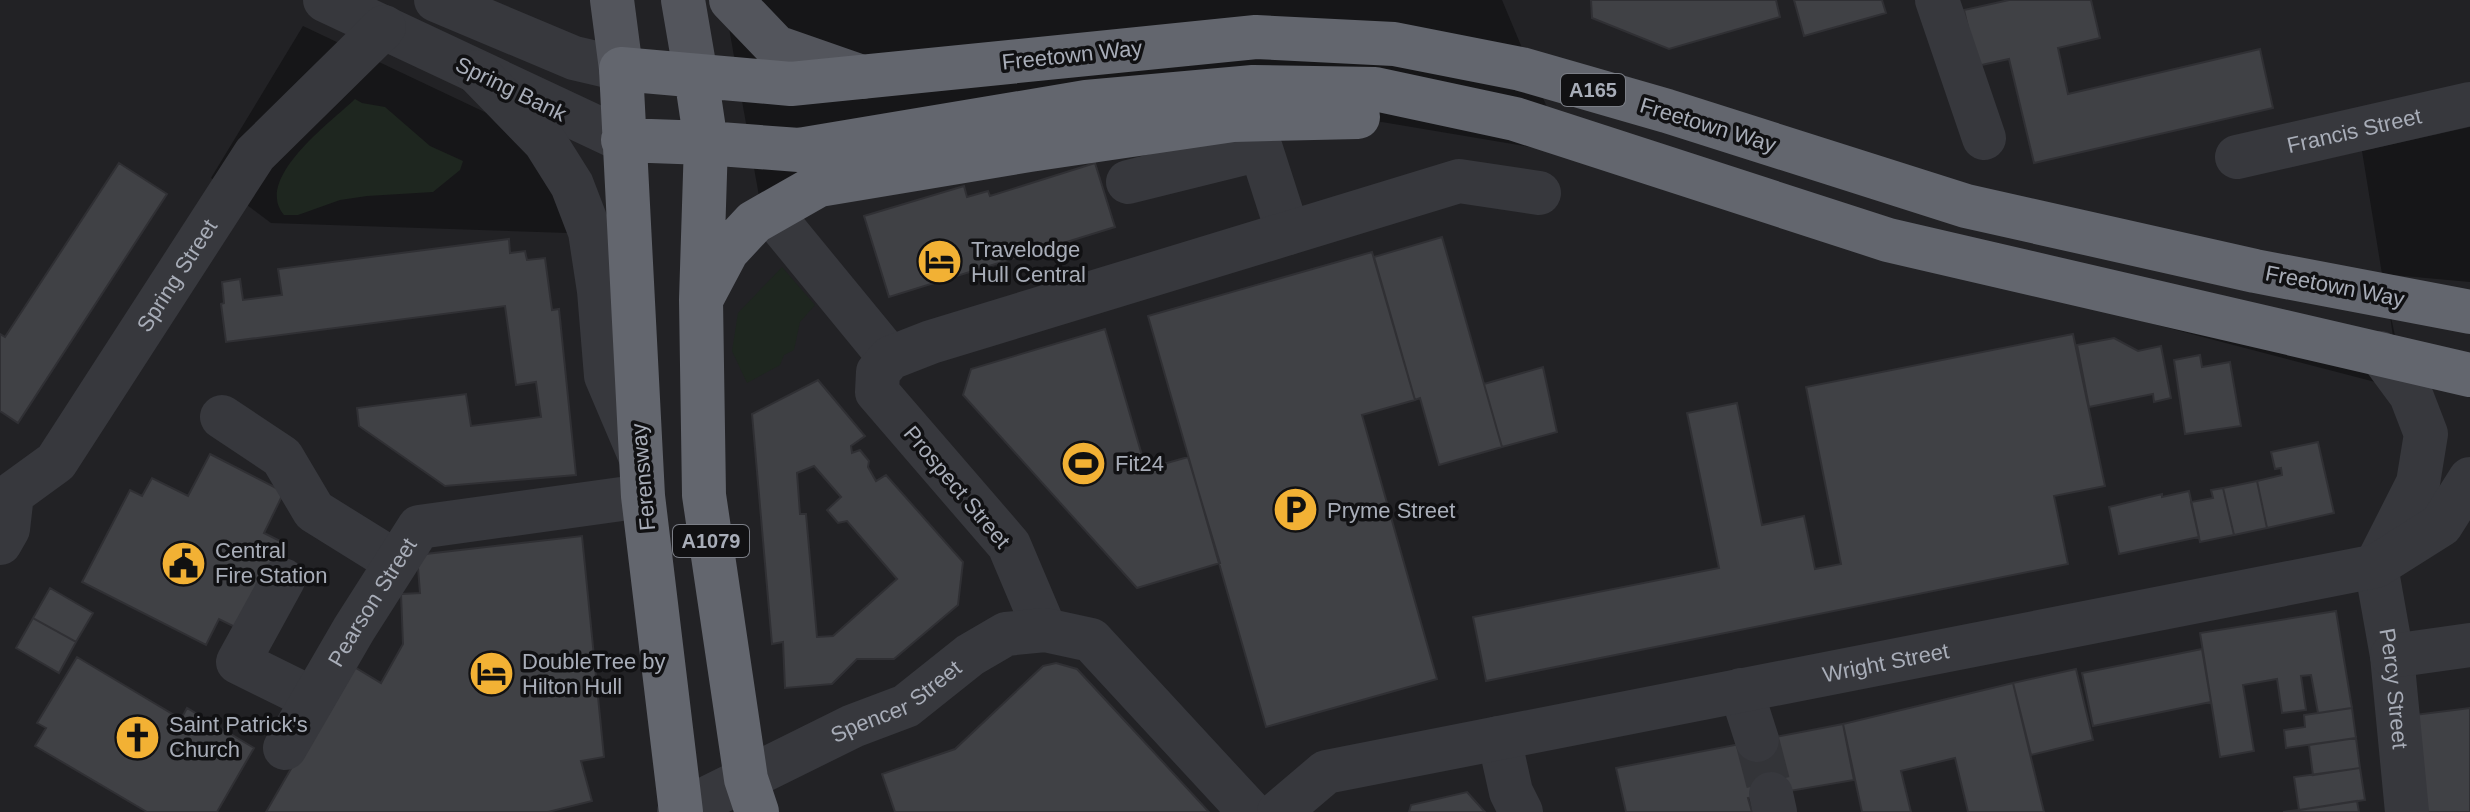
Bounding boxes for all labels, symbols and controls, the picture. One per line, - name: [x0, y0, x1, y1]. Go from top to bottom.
- street label: Freetown Way: [1001, 35, 1143, 75]
- street label: Spring Bank: [452, 51, 571, 127]
- road number: A165: [1561, 74, 1625, 106]
- street label: Freetown Way: [1637, 92, 1779, 158]
- street label: Francis Street: [2284, 103, 2424, 158]
- street label: Spring Street: [131, 215, 222, 336]
- place label: Travelodge Hull Central: [971, 237, 1086, 287]
- hotel icon: Travelodge Hull Central: [916, 238, 964, 286]
- street label: Freetown Way: [2263, 260, 2407, 312]
- street label: Prospect Street: [899, 421, 1015, 553]
- street label: Ferensway: [626, 422, 660, 532]
- sports icon: Fit24: [1060, 439, 1108, 487]
- place label: Fit24: [1115, 451, 1164, 476]
- parking icon: Pryme Street: [1272, 486, 1320, 534]
- place label: Pryme Street: [1327, 498, 1455, 523]
- road number: A1079: [673, 525, 749, 557]
- street label: Pearson Street: [323, 533, 421, 671]
- place label: Central Fire Station: [215, 538, 328, 588]
- public building icon: Central Fire Station: [160, 539, 208, 587]
- street label: Percy Street: [2375, 626, 2413, 750]
- street label: Wright Street: [1820, 638, 1951, 687]
- place label: DoubleTree by Hilton Hull: [522, 649, 665, 699]
- hotel icon: DoubleTree by Hilton Hull: [467, 650, 515, 698]
- street label: Spencer Street: [826, 655, 966, 748]
- place label: Saint Patrick's Church: [169, 712, 308, 762]
- church icon: Saint Patrick's Church: [114, 713, 162, 761]

